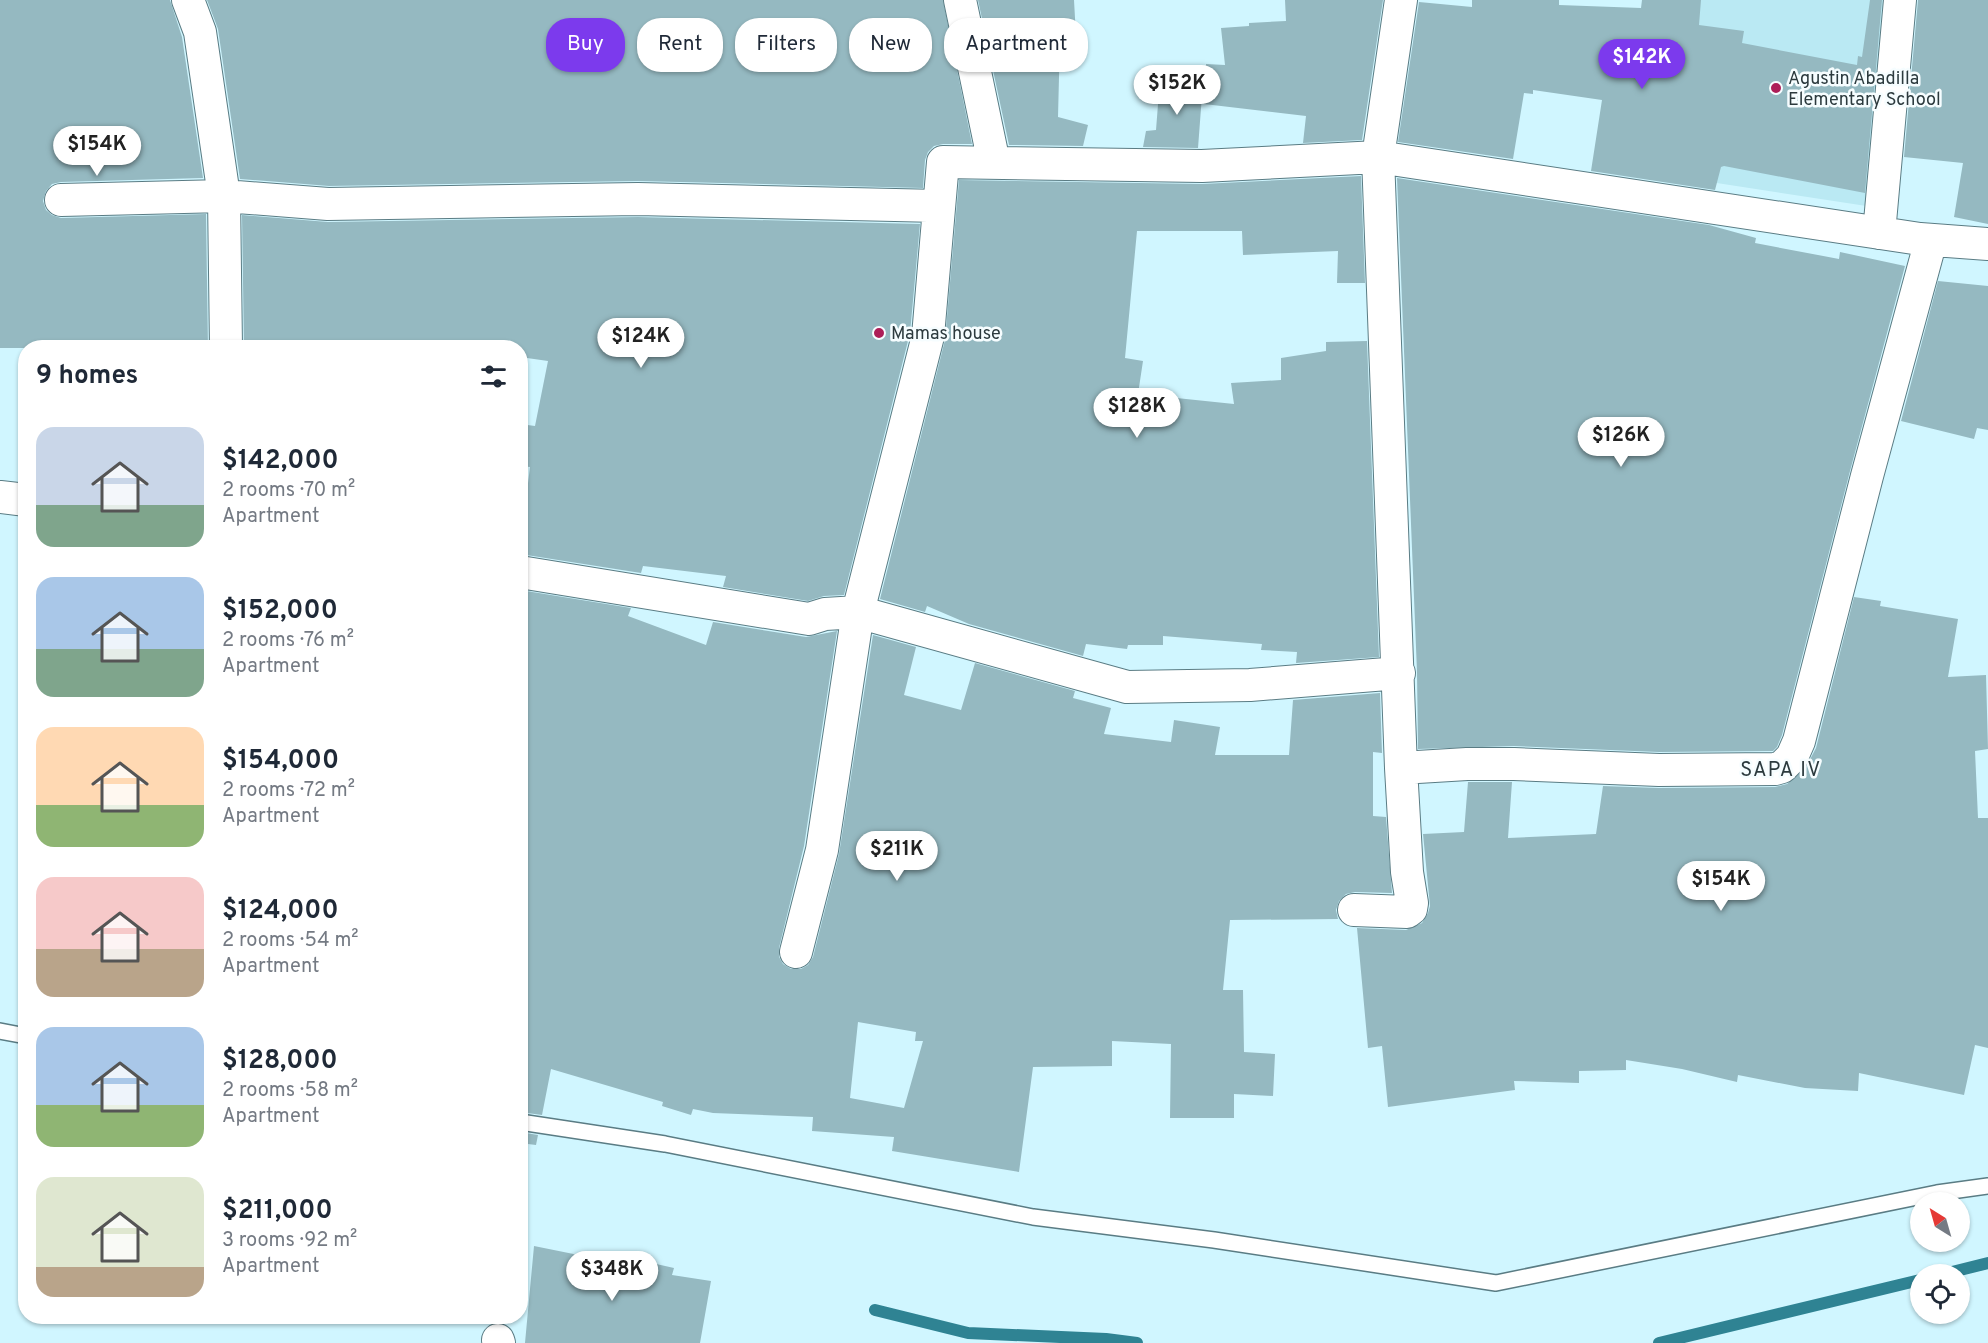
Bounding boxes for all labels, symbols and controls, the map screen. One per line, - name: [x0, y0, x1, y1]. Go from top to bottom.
- chip: Buy: [546, 18, 625, 72]
- chip: Rent: [637, 18, 723, 72]
- chip: Filters: [735, 18, 837, 72]
- chip: New: [849, 18, 932, 72]
- chip: Apartment: [944, 18, 1088, 72]
- pin: $142K: [1600, 39, 1684, 90]
- text: $142K: [1612, 45, 1672, 71]
- pin: $152K: [1135, 65, 1219, 116]
- place label: Agustin Abadilla Elementary School: [1788, 68, 1941, 112]
- text: $152K: [1148, 71, 1206, 97]
- marker: Agustin Abadilla Elementary School: [1769, 81, 1783, 95]
- pin: $154K: [55, 126, 139, 177]
- text: $154K: [67, 132, 127, 158]
- pin: $124K: [599, 318, 683, 369]
- place label: Mamas house: [891, 323, 1001, 346]
- text: $124K: [611, 324, 671, 350]
- marker: Mamas house: [872, 326, 886, 340]
- text: 9 homes: [36, 360, 138, 393]
- icon: filters: [477, 360, 510, 393]
- pin: $128K: [1095, 388, 1179, 439]
- text: $128K: [1108, 394, 1166, 420]
- pin: $126K: [1579, 417, 1663, 468]
- text: $126K: [1592, 423, 1650, 449]
- text: $142,000: [222, 445, 339, 478]
- icon: home: [84, 451, 156, 523]
- text: 2 rooms · 70 m²: [222, 478, 355, 504]
- text: Apartment: [222, 504, 320, 530]
- text: $152,000: [222, 595, 338, 628]
- icon: home: [84, 601, 156, 673]
- text: 2 rooms · 76 m²: [222, 628, 354, 654]
- text: Apartment: [222, 654, 320, 680]
- text: $154,000: [222, 745, 339, 778]
- icon: home: [84, 751, 156, 823]
- district label: SAPA IV: [1740, 758, 1822, 784]
- text: 2 rooms · 72 m²: [222, 778, 355, 804]
- text: Apartment: [222, 804, 320, 830]
- pin: $211K: [855, 831, 939, 882]
- text: $211K: [870, 837, 924, 863]
- pin: $154K: [1679, 861, 1763, 912]
- text: $154K: [1691, 867, 1751, 893]
- text: $124,000: [222, 895, 339, 928]
- icon: home: [84, 901, 156, 973]
- text: 2 rooms · 54 m²: [222, 928, 359, 954]
- text: Apartment: [222, 954, 320, 980]
- text: $128,000: [222, 1045, 338, 1078]
- icon: home: [84, 1051, 156, 1123]
- text: 2 rooms · 58 m²: [222, 1078, 358, 1104]
- text: Apartment: [222, 1104, 320, 1130]
- north arrow: [1910, 1192, 1970, 1252]
- map controls: [1910, 1192, 1970, 1324]
- text: $211,000: [222, 1195, 333, 1228]
- icon: home: [84, 1201, 156, 1273]
- text: 3 rooms · 92 m²: [222, 1228, 357, 1254]
- pin: $348K: [570, 1251, 654, 1302]
- text: Apartment: [222, 1254, 320, 1280]
- text: $348K: [580, 1257, 644, 1283]
- button: locate: [1910, 1264, 1970, 1324]

